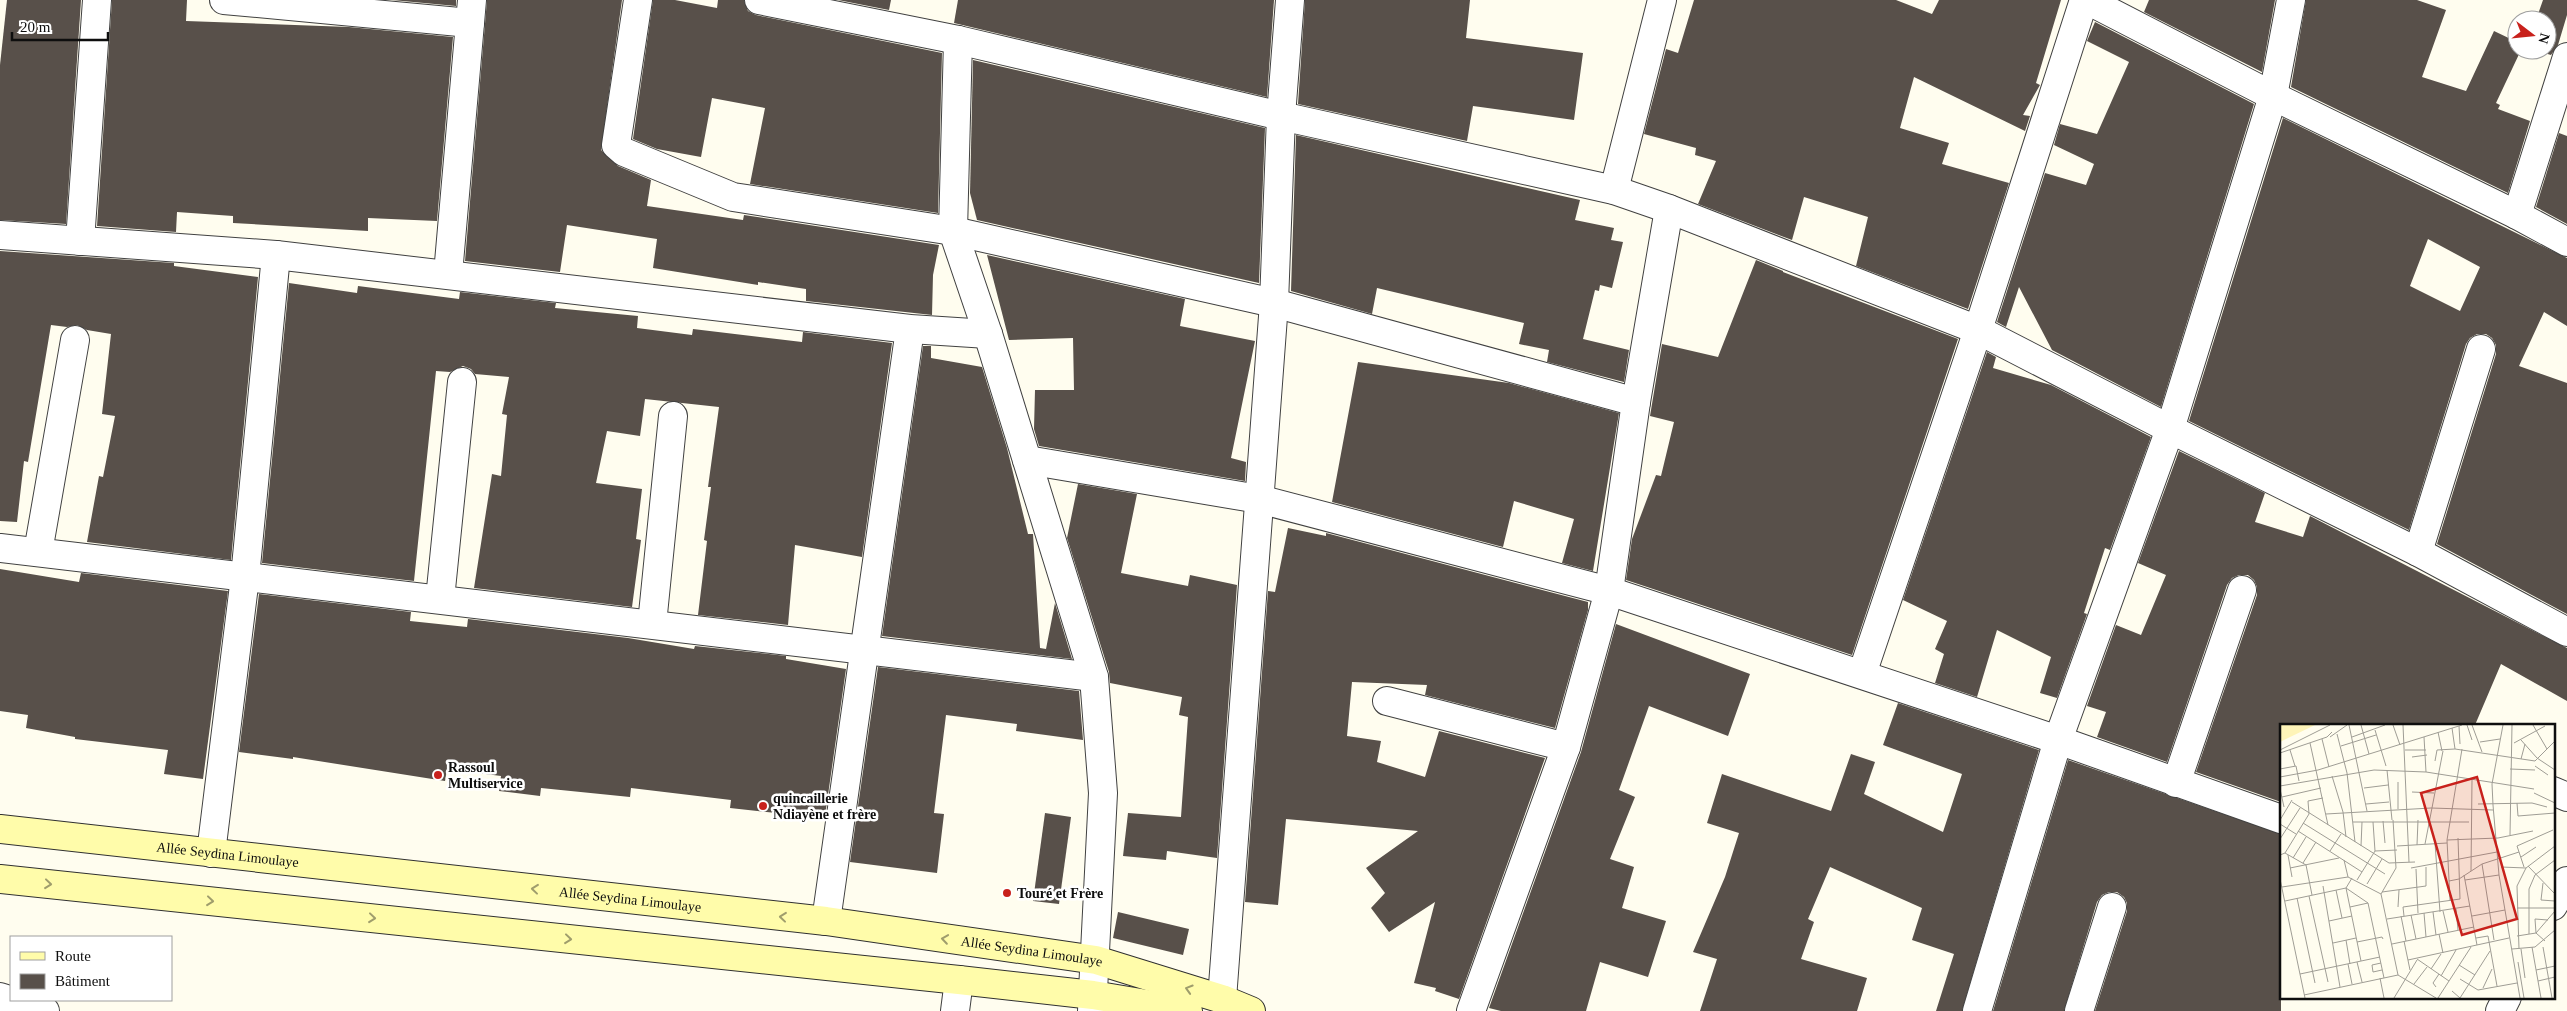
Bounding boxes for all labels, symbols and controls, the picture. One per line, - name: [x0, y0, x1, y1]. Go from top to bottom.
- scale bar: [12, 10, 109, 42]
- north arrow: [2507, 10, 2557, 60]
- text: 20 m: [20, 19, 51, 35]
- text: N: [2535, 32, 2553, 45]
- inset map: [2280, 724, 2554, 998]
- place label: Rassoul Multiservice: [448, 760, 523, 791]
- marker: Rassoul Multiservice: [432, 769, 444, 781]
- place label: quincaillerie Ndiayène et frère: [773, 791, 876, 822]
- marker: quincaillerie Ndiayène et frère: [757, 800, 769, 812]
- street label: Allée Seydina Limoulaye: [156, 839, 299, 870]
- one-way arrow: [45, 878, 53, 889]
- one-way arrow: [531, 884, 539, 895]
- street label: Allée Seydina Limoulaye: [558, 884, 702, 915]
- place label: Touré et Frère: [1017, 886, 1103, 901]
- marker: Touré et Frère: [1001, 887, 1013, 899]
- one-way arrow: [206, 895, 214, 906]
- one-way arrow: [368, 912, 376, 923]
- one-way arrow: [779, 912, 787, 923]
- one-way arrow: [564, 933, 572, 944]
- one-way arrow: [940, 934, 949, 944]
- street label: Allée Seydina Limoulaye: [960, 934, 1104, 970]
- legend: [10, 936, 172, 1001]
- text: Route: [55, 948, 91, 964]
- text: Bâtiment: [55, 973, 111, 989]
- one-way arrow: [1185, 985, 1193, 995]

